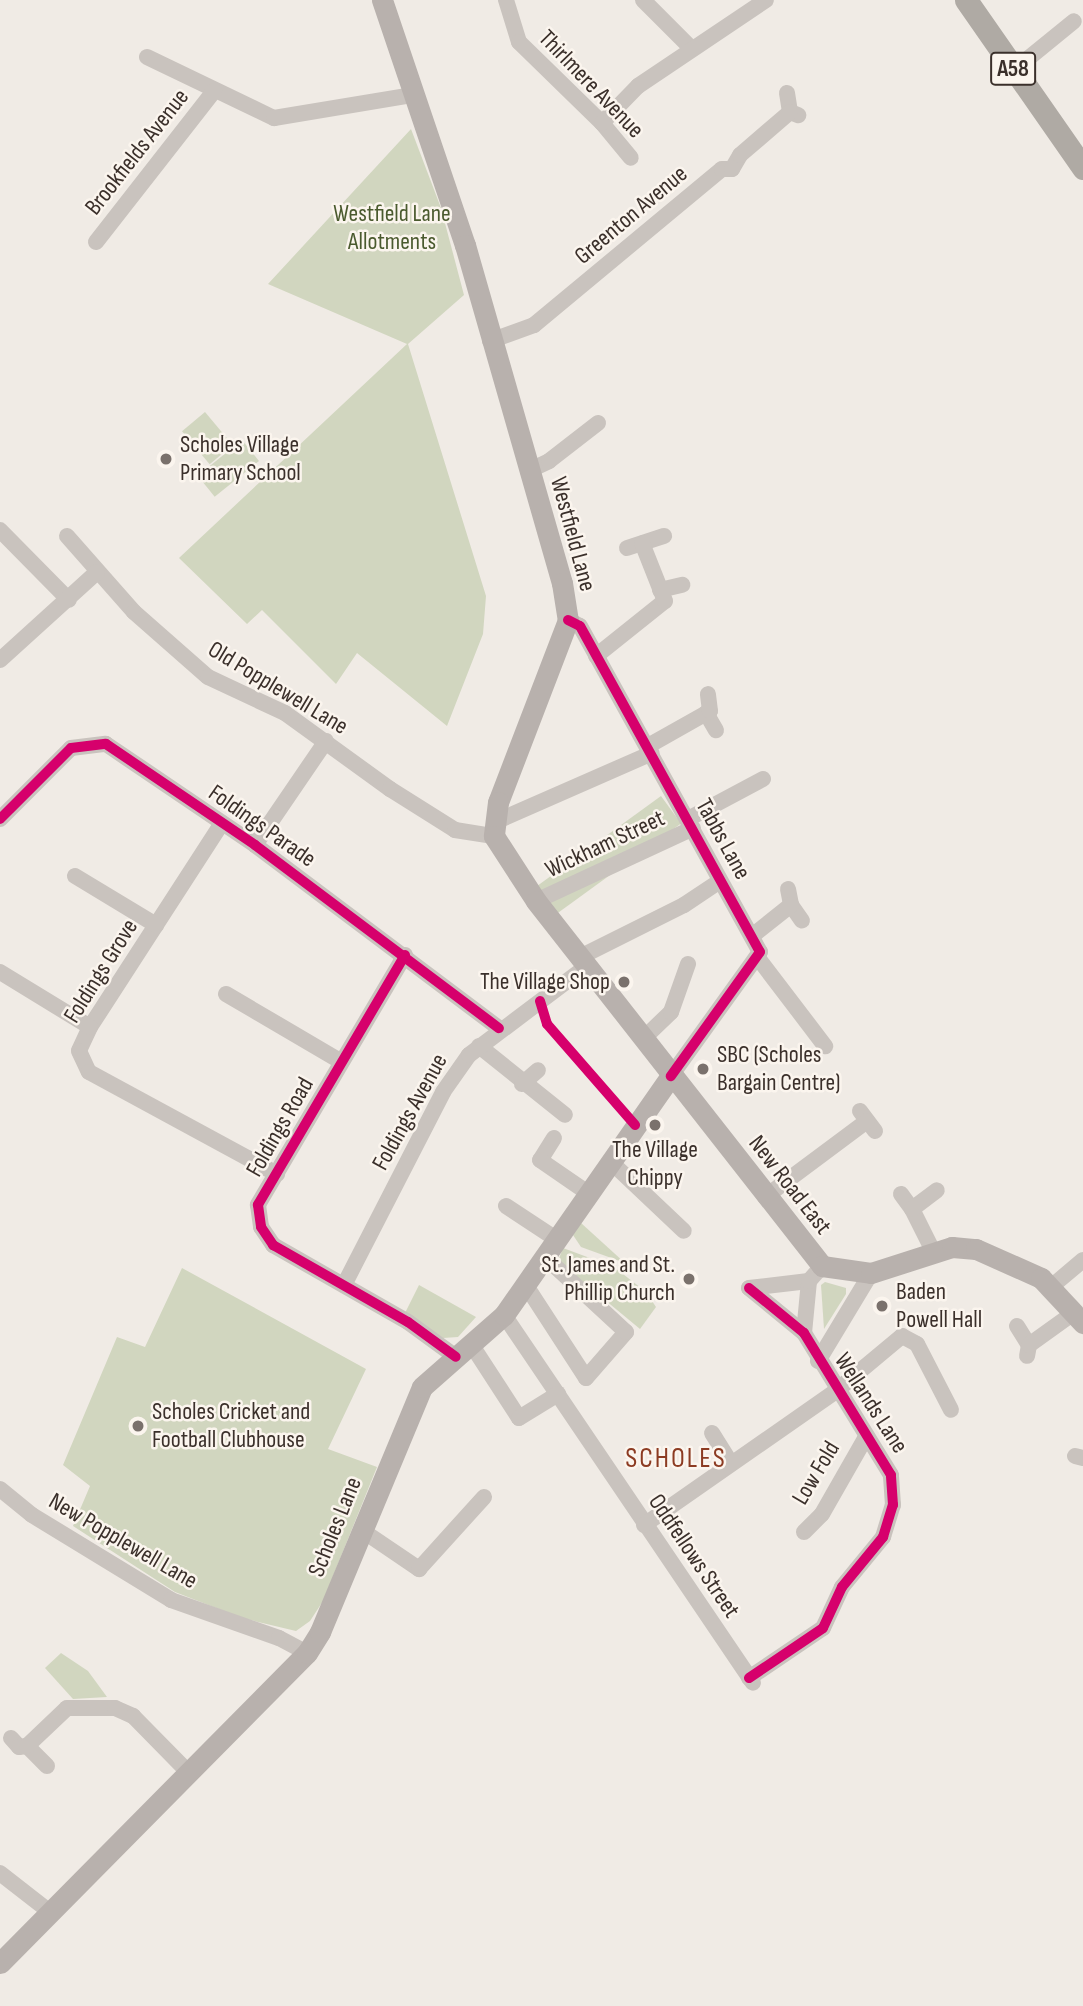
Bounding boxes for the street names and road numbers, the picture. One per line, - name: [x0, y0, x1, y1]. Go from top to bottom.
- street label: Thirlmere Avenue: [532, 24, 650, 144]
- road number: A58: [988, 50, 1038, 88]
- street label: Brookfields Avenue: [79, 83, 195, 221]
- street label: Greenton Avenue: [569, 160, 693, 270]
- street label: Westfield Lane: [544, 474, 602, 594]
- street label: Old Popplewell Lane: [203, 635, 353, 741]
- street label: Foldings Parade: [203, 779, 321, 873]
- street label: Tabbs Lane: [689, 794, 757, 884]
- street label: Wickham Street: [541, 804, 669, 884]
- street label: Foldings Grove: [58, 914, 144, 1028]
- street label: Foldings Avenue: [366, 1049, 454, 1175]
- street label: Foldings Road: [240, 1072, 320, 1182]
- street label: New Road East: [742, 1130, 838, 1240]
- street label: Wellands Lane: [828, 1347, 914, 1459]
- street label: Low Fold: [786, 1436, 846, 1510]
- street label: Scholes Lane: [302, 1473, 368, 1581]
- street label: New Popplewell Lane: [44, 1487, 202, 1595]
- street label: Oddfellows Street: [642, 1489, 746, 1623]

